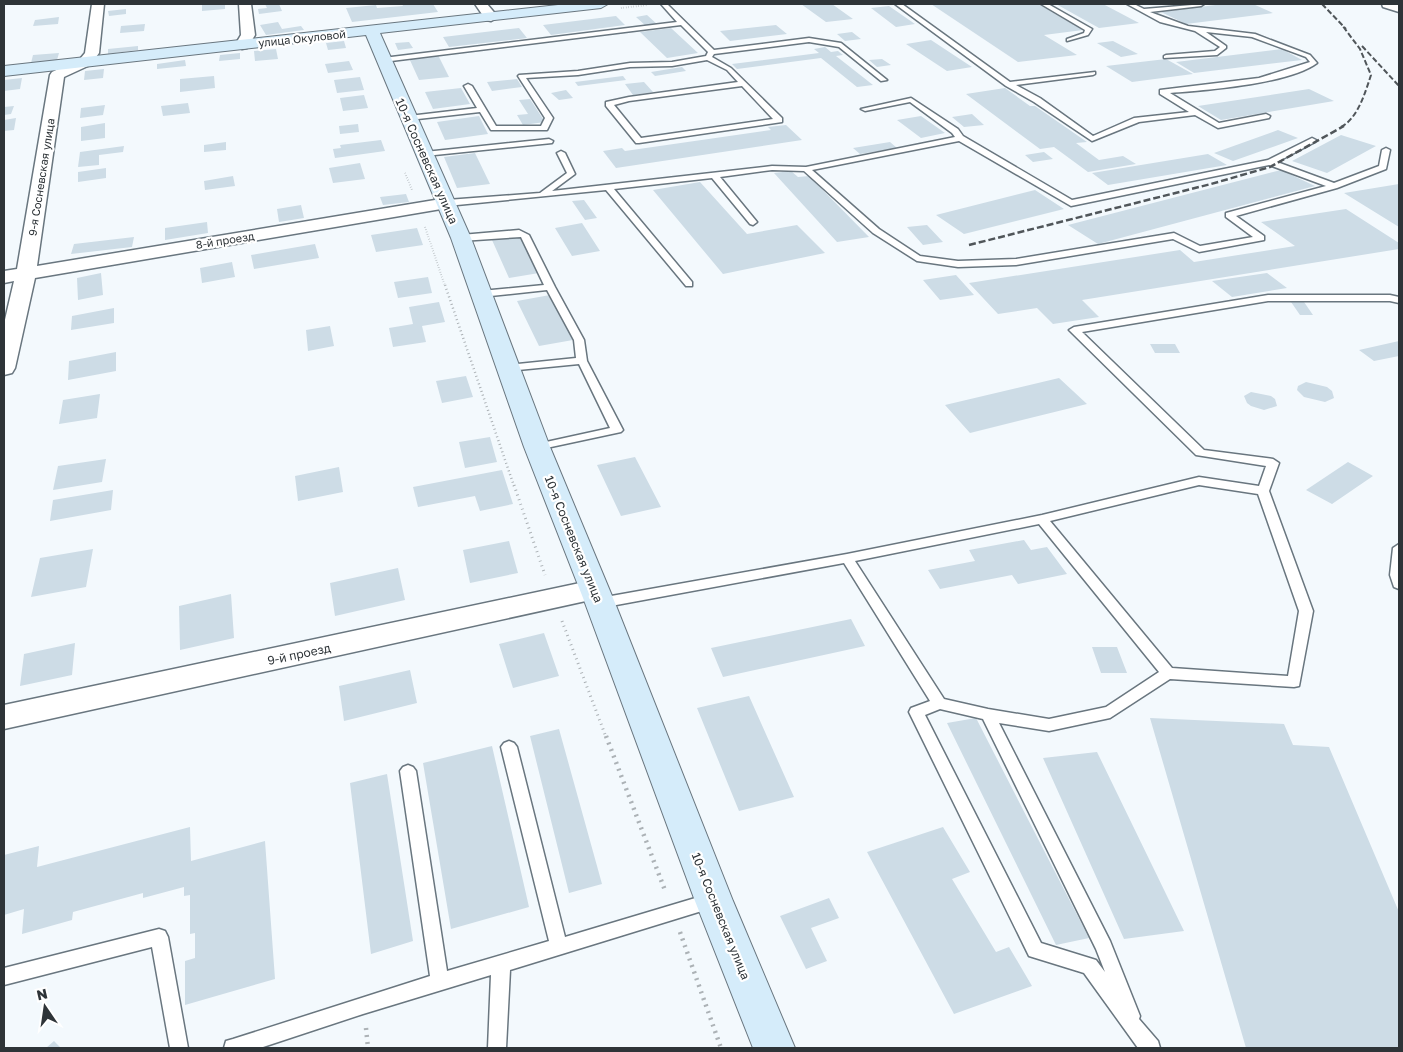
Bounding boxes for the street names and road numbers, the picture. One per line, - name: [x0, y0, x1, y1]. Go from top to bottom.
- street label: улица Окуловой: [258, 27, 346, 49]
- street label: 10-я Сосневская улица: [393, 96, 461, 226]
- street label: 9-я Сосневская улица: [25, 117, 57, 237]
- street label: 8-й проезд: [195, 229, 256, 251]
- street label: 10-я Сосневская улица: [542, 473, 606, 605]
- street label: 9-й проезд: [266, 640, 332, 668]
- street label: 10-я Сосневская улица: [689, 850, 753, 982]

